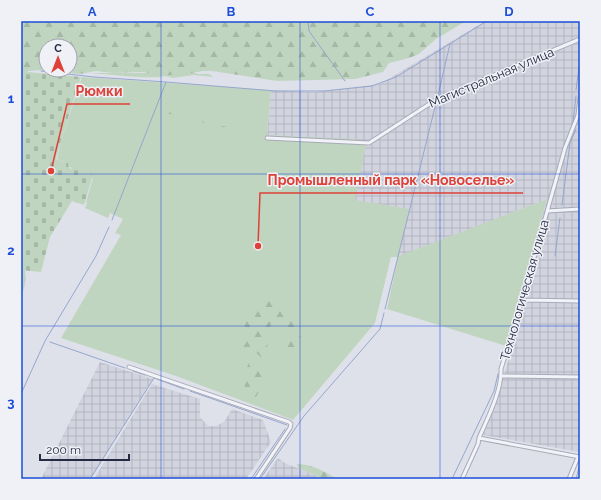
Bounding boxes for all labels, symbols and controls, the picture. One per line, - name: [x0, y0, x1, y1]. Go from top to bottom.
- text: A: [88, 4, 97, 19]
- text: B: [227, 4, 236, 19]
- text: C: [366, 4, 375, 19]
- text: D: [504, 4, 514, 19]
- north arrow: [38, 38, 78, 78]
- text: С: [54, 42, 62, 55]
- street label: Магистральная улица: [426, 44, 556, 111]
- callout: Рюмки: [67, 78, 130, 104]
- text: Рюмки: [75, 83, 123, 99]
- text: 1: [8, 91, 15, 106]
- callout: Промышленный парк «Новоселье»: [260, 167, 523, 193]
- text: Промышленный парк «Новоселье»: [268, 172, 514, 188]
- street label: Технологическая улица: [497, 218, 552, 362]
- text: 2: [7, 243, 15, 258]
- text: 3: [7, 395, 15, 410]
- scale bar: [40, 436, 129, 462]
- text: 200 m: [46, 443, 81, 457]

